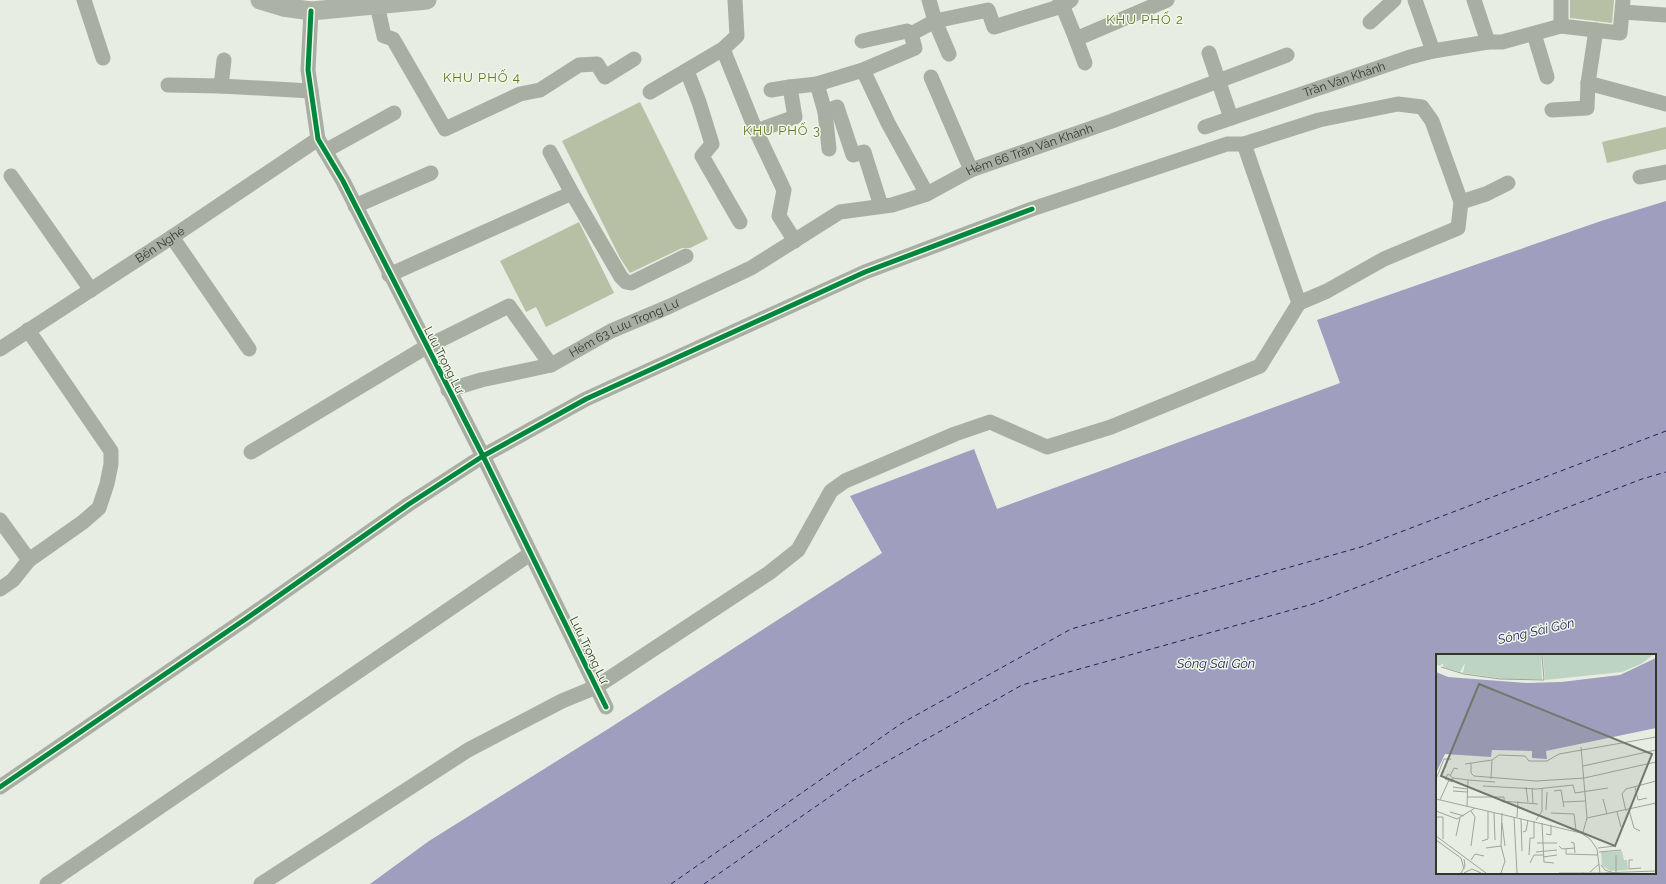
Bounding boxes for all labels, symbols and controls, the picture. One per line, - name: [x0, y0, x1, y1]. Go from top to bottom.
- district label: KHU PHỐ 2: [1106, 11, 1184, 27]
- street label: Trần Văn Khánh: [1301, 59, 1387, 100]
- district label: KHU PHỐ 4: [443, 69, 521, 85]
- street label: Hẻm 66 Trần Văn Khánh: [964, 121, 1095, 178]
- district label: KHU PHỐ 3: [743, 122, 821, 138]
- street label: Bến Nghé: [133, 224, 187, 266]
- street label: Hẻm 63 Lưu Trọng Lư: [567, 296, 682, 360]
- street label: Lưu Trọng Lư: [421, 324, 467, 396]
- street label: Lưu Trọng Lư: [567, 614, 612, 687]
- water label: Sông Sài Gòn: [1495, 615, 1576, 647]
- inset map: [1436, 654, 1656, 874]
- water label: Sông Sài Gòn: [1176, 656, 1255, 671]

